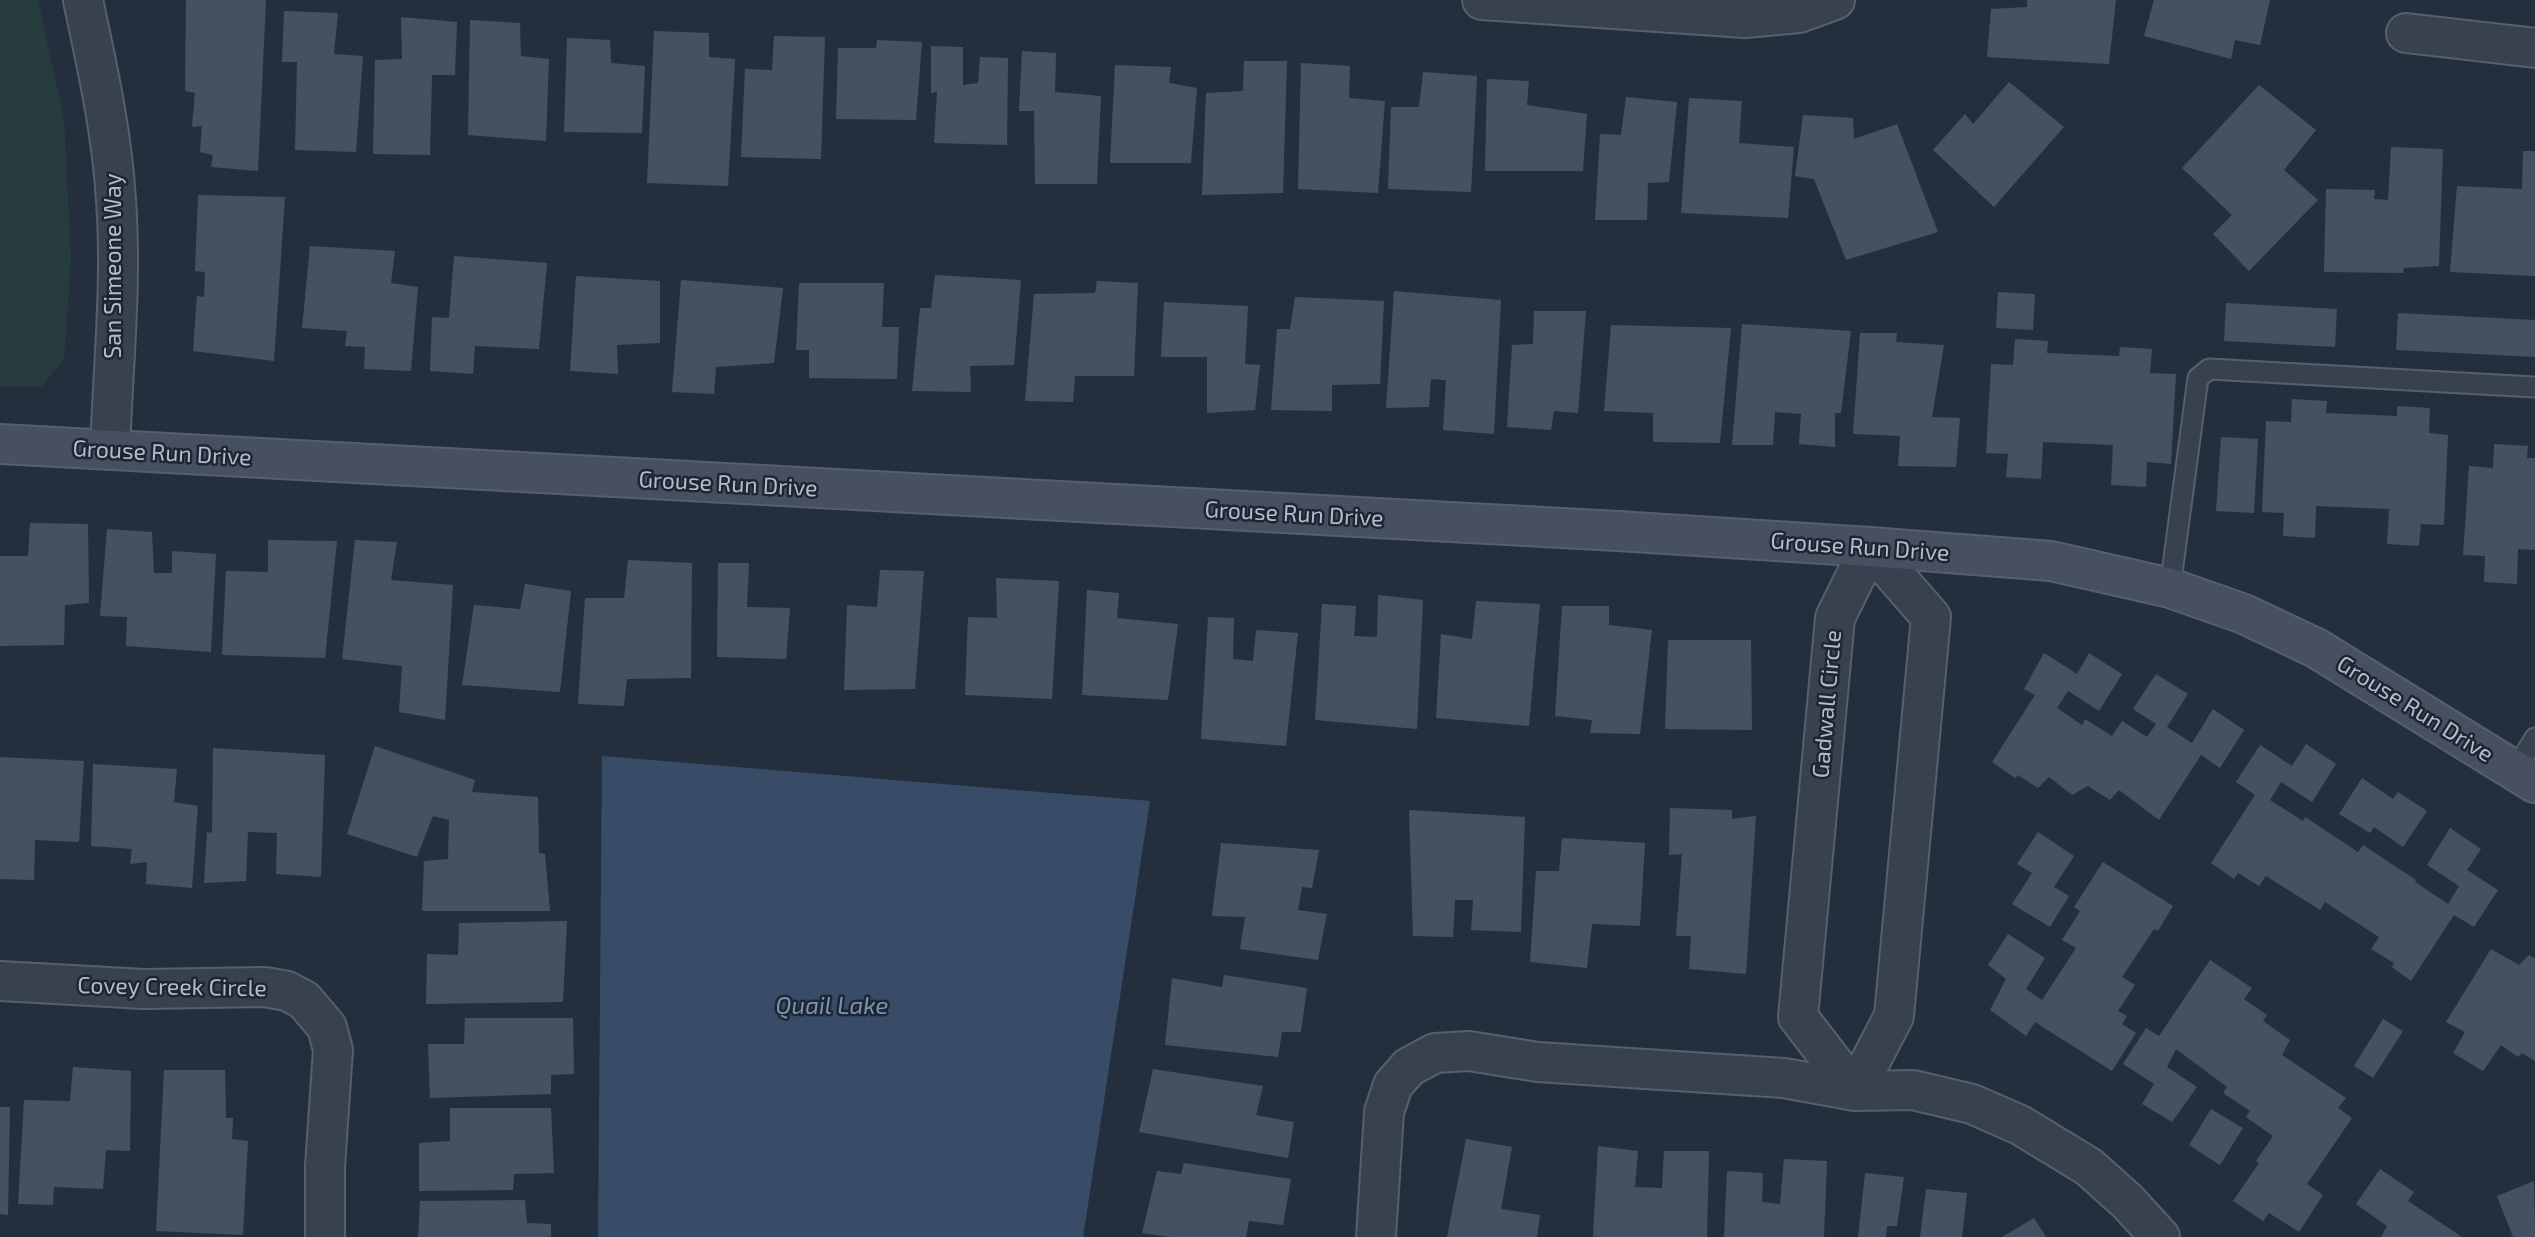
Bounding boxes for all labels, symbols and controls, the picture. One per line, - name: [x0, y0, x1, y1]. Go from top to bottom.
- street label: San Simeone Way: [99, 173, 127, 359]
- street label: Grouse Run Drive: [72, 435, 252, 471]
- street label: Grouse Run Drive: [638, 466, 818, 502]
- street label: Grouse Run Drive: [1204, 496, 1384, 532]
- street label: Grouse Run Drive: [1770, 527, 1950, 567]
- street label: Gadwall Circle: [1807, 629, 1847, 779]
- street label: Grouse Run Drive: [2332, 650, 2498, 768]
- street label: Covey Creek Circle: [77, 972, 267, 1002]
- water label: Quail Lake: [776, 992, 888, 1020]

